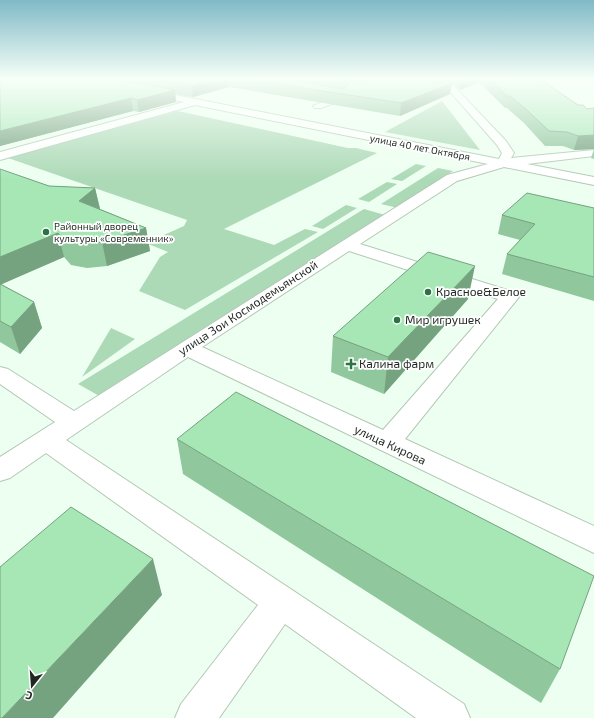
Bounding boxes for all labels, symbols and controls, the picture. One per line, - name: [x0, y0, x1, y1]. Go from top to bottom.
- street label: улица 40 лет Октября: [369, 131, 471, 164]
- place label: Районный дворец культуры «Современник»: [54, 220, 174, 245]
- marker: Районный дворец культуры «Современник»: [41, 227, 51, 237]
- street label: улица Зои Космодемьянской: [175, 257, 320, 358]
- place label: Красное&Белое: [436, 284, 526, 298]
- marker: Красное&Белое: [423, 287, 433, 297]
- place label: Мир игрушек: [405, 312, 481, 327]
- marker: Мир игрушек: [392, 315, 402, 325]
- place label: Калина фарм: [359, 356, 434, 370]
- marker: Калина фарм: [346, 359, 356, 369]
- street label: улица Кирова: [352, 421, 429, 468]
- north arrow: [12, 666, 52, 706]
- text: С: [23, 689, 34, 703]

